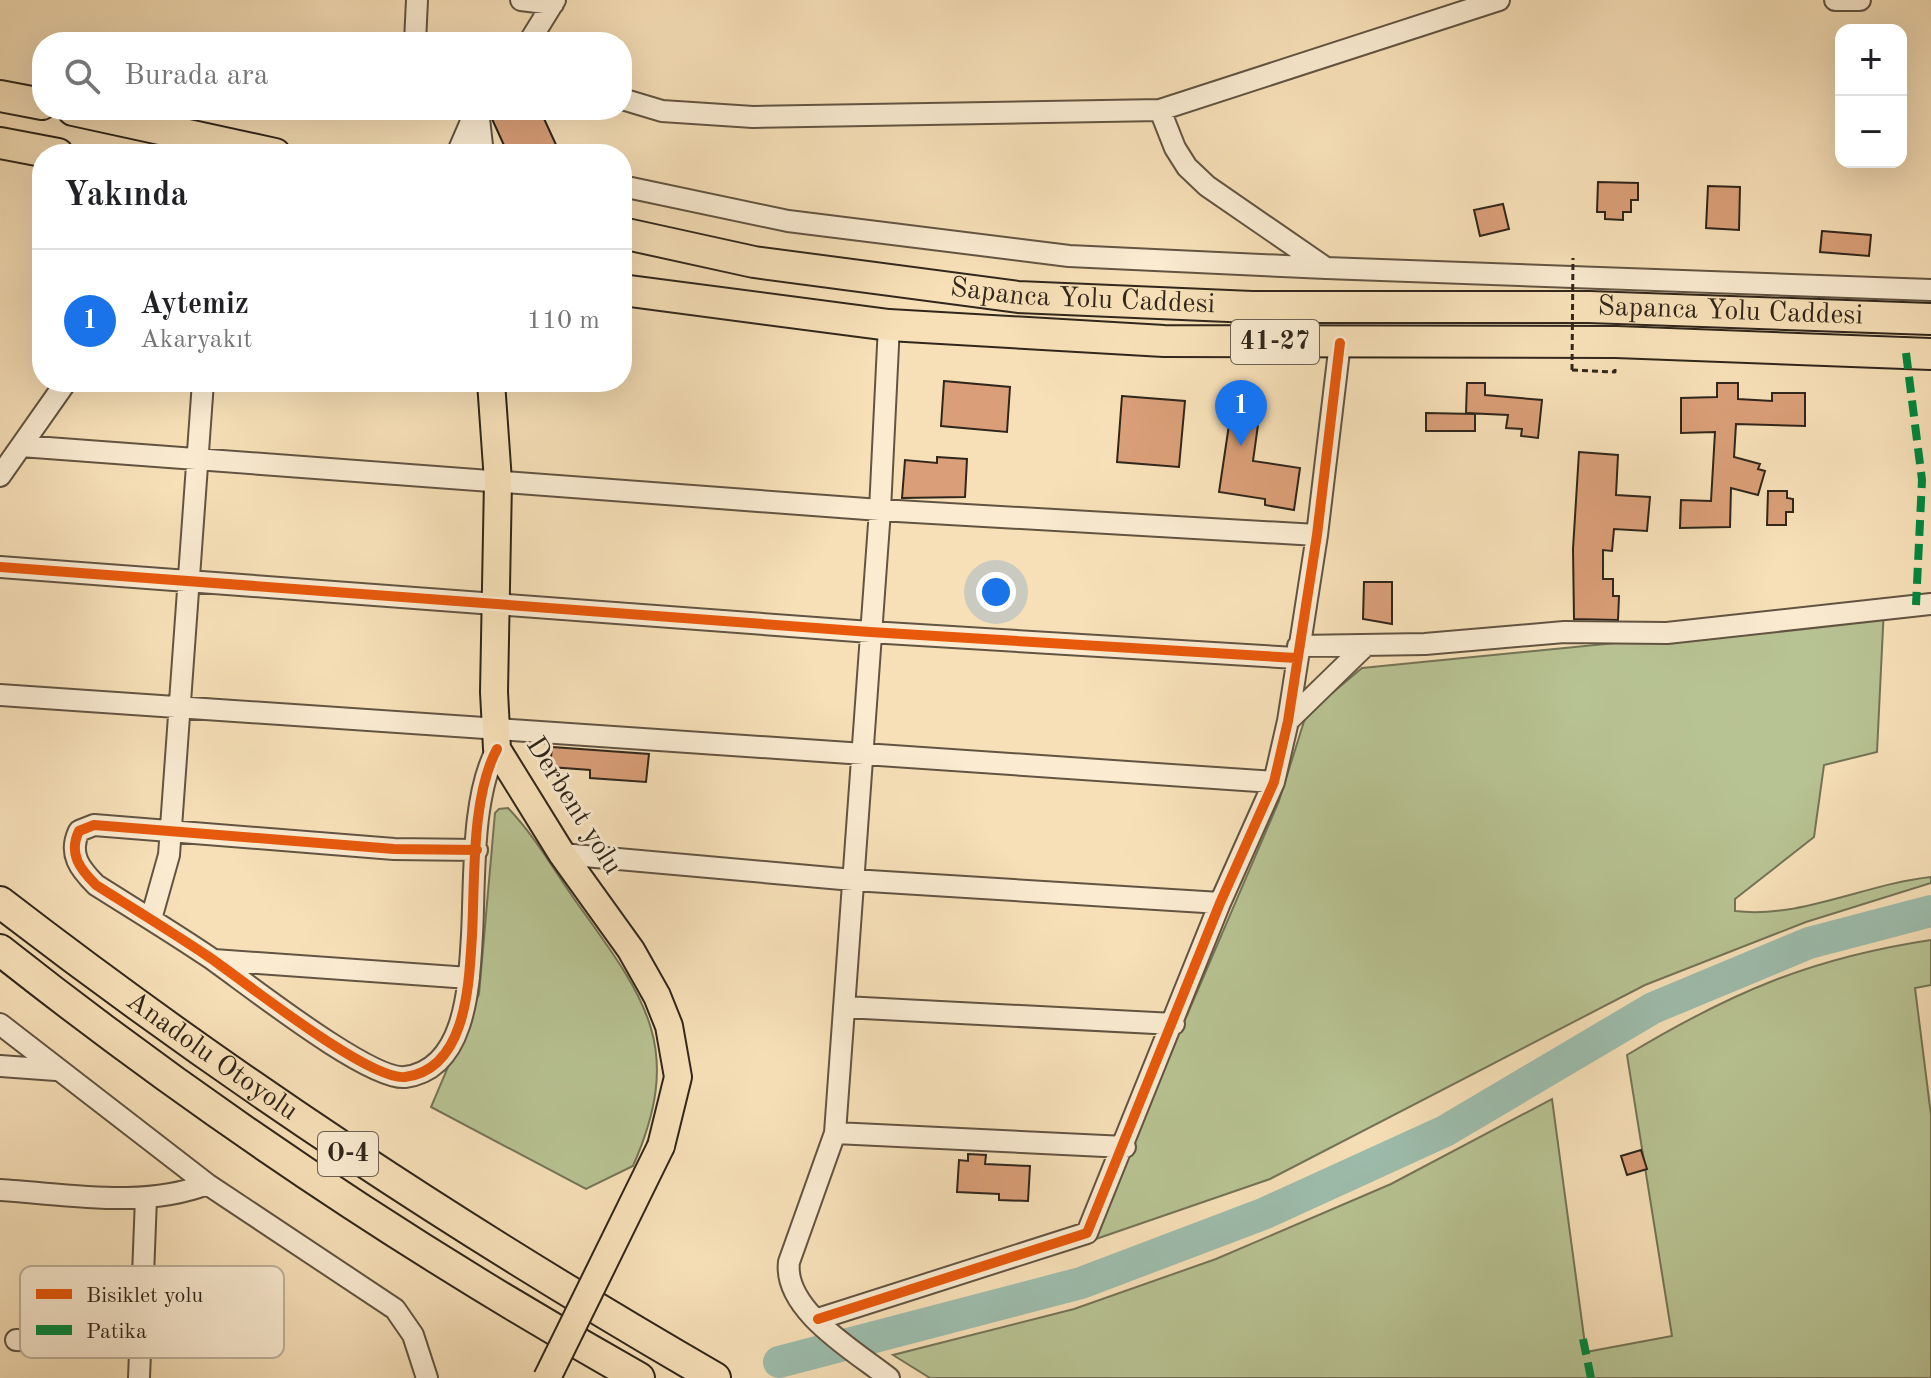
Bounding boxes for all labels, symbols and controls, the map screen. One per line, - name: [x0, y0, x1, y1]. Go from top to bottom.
- map controls: [1835, 24, 1907, 168]
- button: +: [1835, 24, 1907, 96]
- search box: [32, 32, 632, 120]
- icon: search: [60, 54, 104, 98]
- text: Burada ara: [124, 61, 269, 91]
- button: −: [1835, 96, 1907, 168]
- text: Yakında: [64, 179, 188, 213]
- street label: Sapanca Yolu Caddesi: [948, 274, 1216, 319]
- text: Aytemiz: [140, 290, 249, 320]
- street label: Sapanca Yolu Caddesi: [1597, 293, 1864, 331]
- text: 1: [82, 308, 98, 334]
- text: 110 m: [527, 308, 600, 334]
- road number: 41-27: [1231, 320, 1319, 364]
- text: Akaryakıt: [140, 327, 252, 353]
- pin: 1: [1215, 380, 1267, 446]
- your location: [976, 572, 1016, 612]
- street label: Derbent yolu: [520, 732, 626, 880]
- street label: Anadolu Otoyolu: [121, 987, 302, 1126]
- road number: O-4: [318, 1132, 378, 1176]
- legend: [20, 1266, 284, 1358]
- text: Bisiklet yolu: [86, 1285, 203, 1307]
- text: Patika: [86, 1321, 147, 1343]

